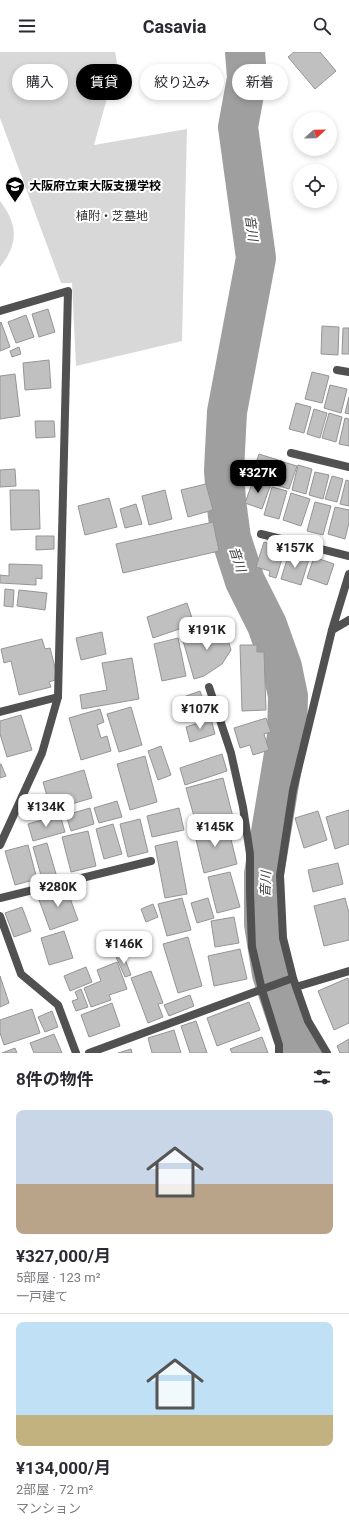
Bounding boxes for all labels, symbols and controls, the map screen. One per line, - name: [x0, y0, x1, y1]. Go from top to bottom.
- icon: menu: [16, 15, 38, 37]
- icon: search: [311, 15, 333, 37]
- text: Casavia: [143, 16, 206, 37]
- chip: 購入: [12, 64, 68, 100]
- chip: 賃貸: [76, 64, 132, 100]
- chip: 絞り込み: [140, 64, 224, 100]
- chip: 新着: [232, 64, 288, 100]
- north arrow: [293, 112, 337, 156]
- map controls: [293, 112, 337, 208]
- button: locate: [293, 164, 337, 208]
- school or university icon: 大阪府立東大阪支援学校: [4, 175, 26, 203]
- place label: 大阪府立東大阪支援学校: [29, 179, 161, 193]
- park label: 植附・芝墓地: [76, 209, 148, 223]
- water label: 音川: [242, 214, 261, 244]
- pin: ¥327K: [230, 460, 286, 494]
- text: ¥327K: [239, 465, 277, 480]
- pin: ¥157K: [267, 535, 323, 569]
- text: ¥157K: [276, 540, 314, 555]
- water label: 音川: [226, 544, 249, 576]
- pin: ¥191K: [179, 617, 235, 651]
- text: ¥191K: [188, 622, 226, 637]
- pin: ¥107K: [172, 696, 228, 730]
- text: ¥107K: [181, 701, 219, 716]
- pin: ¥134K: [18, 794, 74, 828]
- text: ¥134K: [27, 799, 65, 814]
- pin: ¥145K: [187, 814, 243, 848]
- text: ¥145K: [196, 819, 234, 834]
- water label: 音川: [258, 869, 274, 897]
- pin: ¥280K: [30, 874, 86, 908]
- text: ¥280K: [39, 879, 77, 894]
- pin: ¥146K: [96, 931, 152, 965]
- text: ¥146K: [105, 936, 143, 951]
- icon: filters: [311, 1066, 333, 1088]
- text: 8件の物件: [16, 1069, 94, 1089]
- icon: home: [139, 1136, 211, 1208]
- text: ¥327,000/月: [16, 1246, 111, 1266]
- text: 5部屋 · 123 m²: [16, 1270, 100, 1285]
- text: 一戸建て: [16, 1289, 68, 1304]
- icon: home: [139, 1348, 211, 1420]
- text: ¥134,000/月: [16, 1458, 111, 1478]
- text: 2部屋 · 72 m²: [16, 1482, 93, 1497]
- text: マンション: [16, 1501, 81, 1516]

